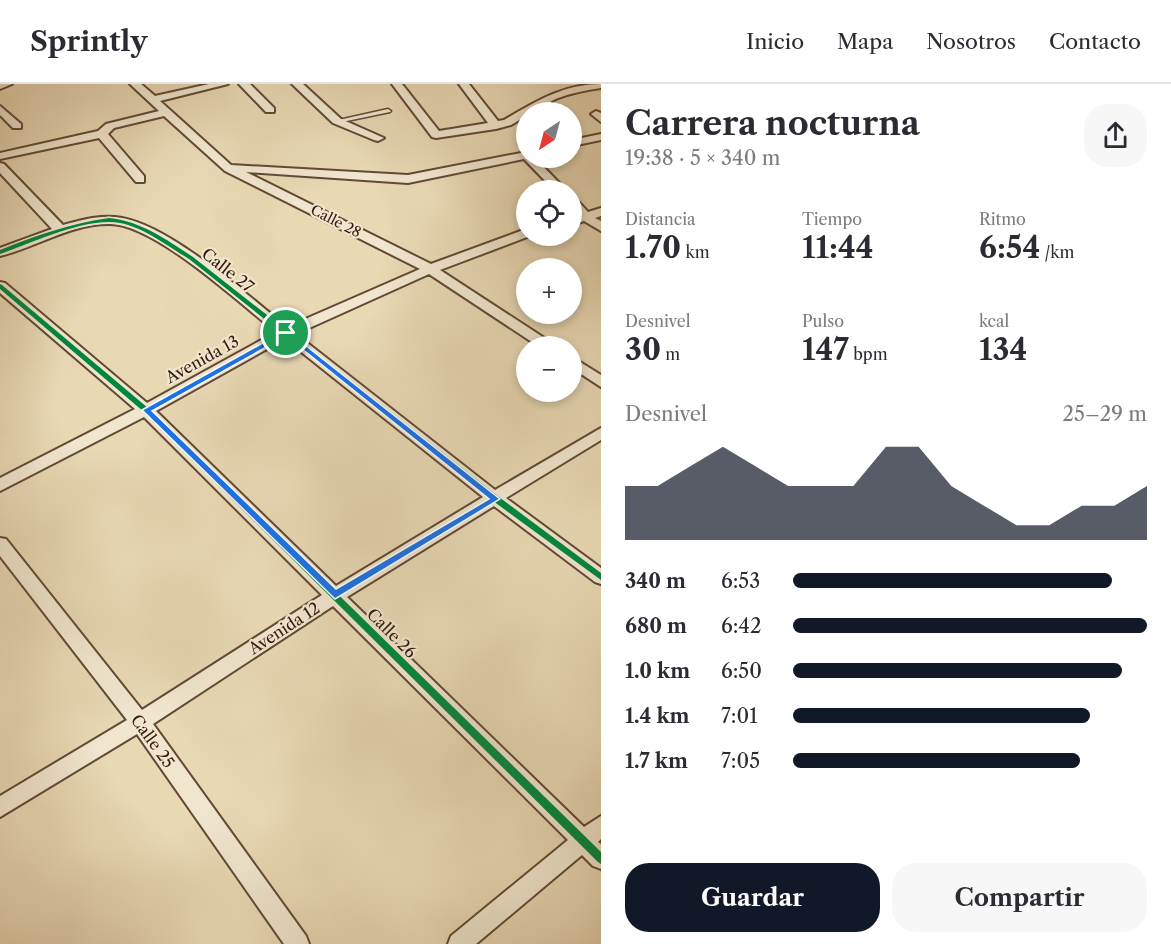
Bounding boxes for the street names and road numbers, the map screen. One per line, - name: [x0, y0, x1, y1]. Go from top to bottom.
- street label: Calle 28: [308, 201, 364, 241]
- street label: Calle 27: [198, 243, 258, 297]
- street label: Avenida 13: [161, 331, 242, 388]
- street label: Avenida 12: [244, 598, 323, 659]
- street label: Calle 26: [363, 604, 421, 662]
- street label: Calle 25: [127, 710, 179, 772]

